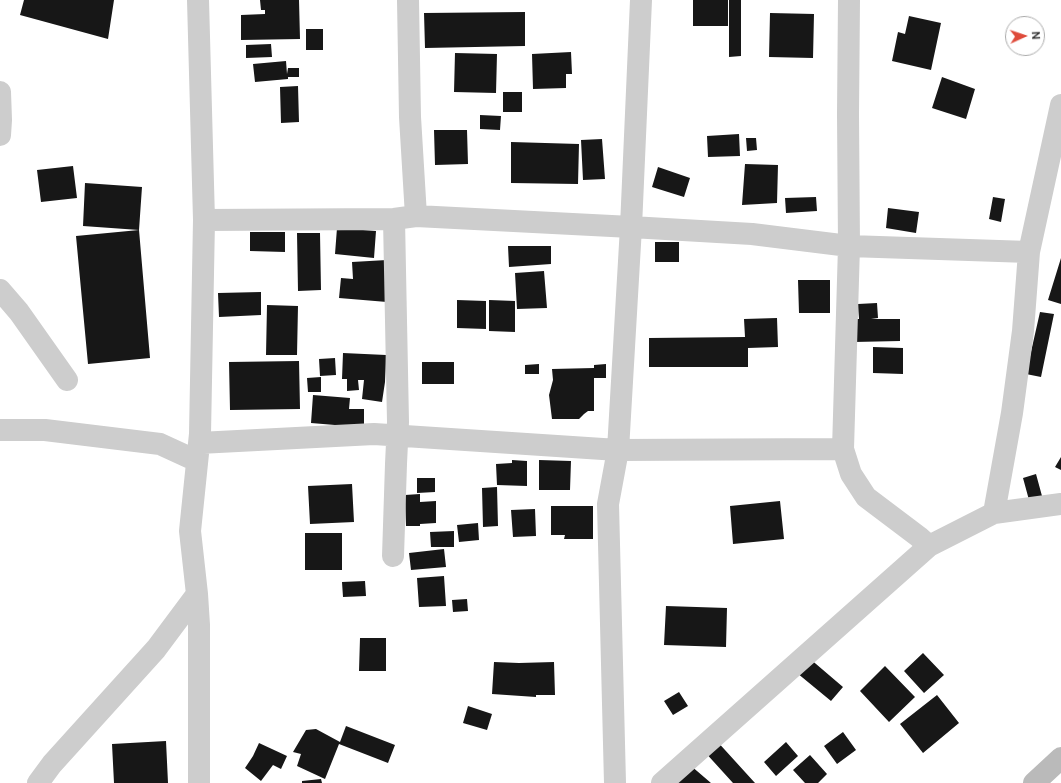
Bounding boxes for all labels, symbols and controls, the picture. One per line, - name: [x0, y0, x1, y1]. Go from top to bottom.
- north arrow: [1005, 16, 1045, 56]
- text: N: [1029, 31, 1043, 40]

